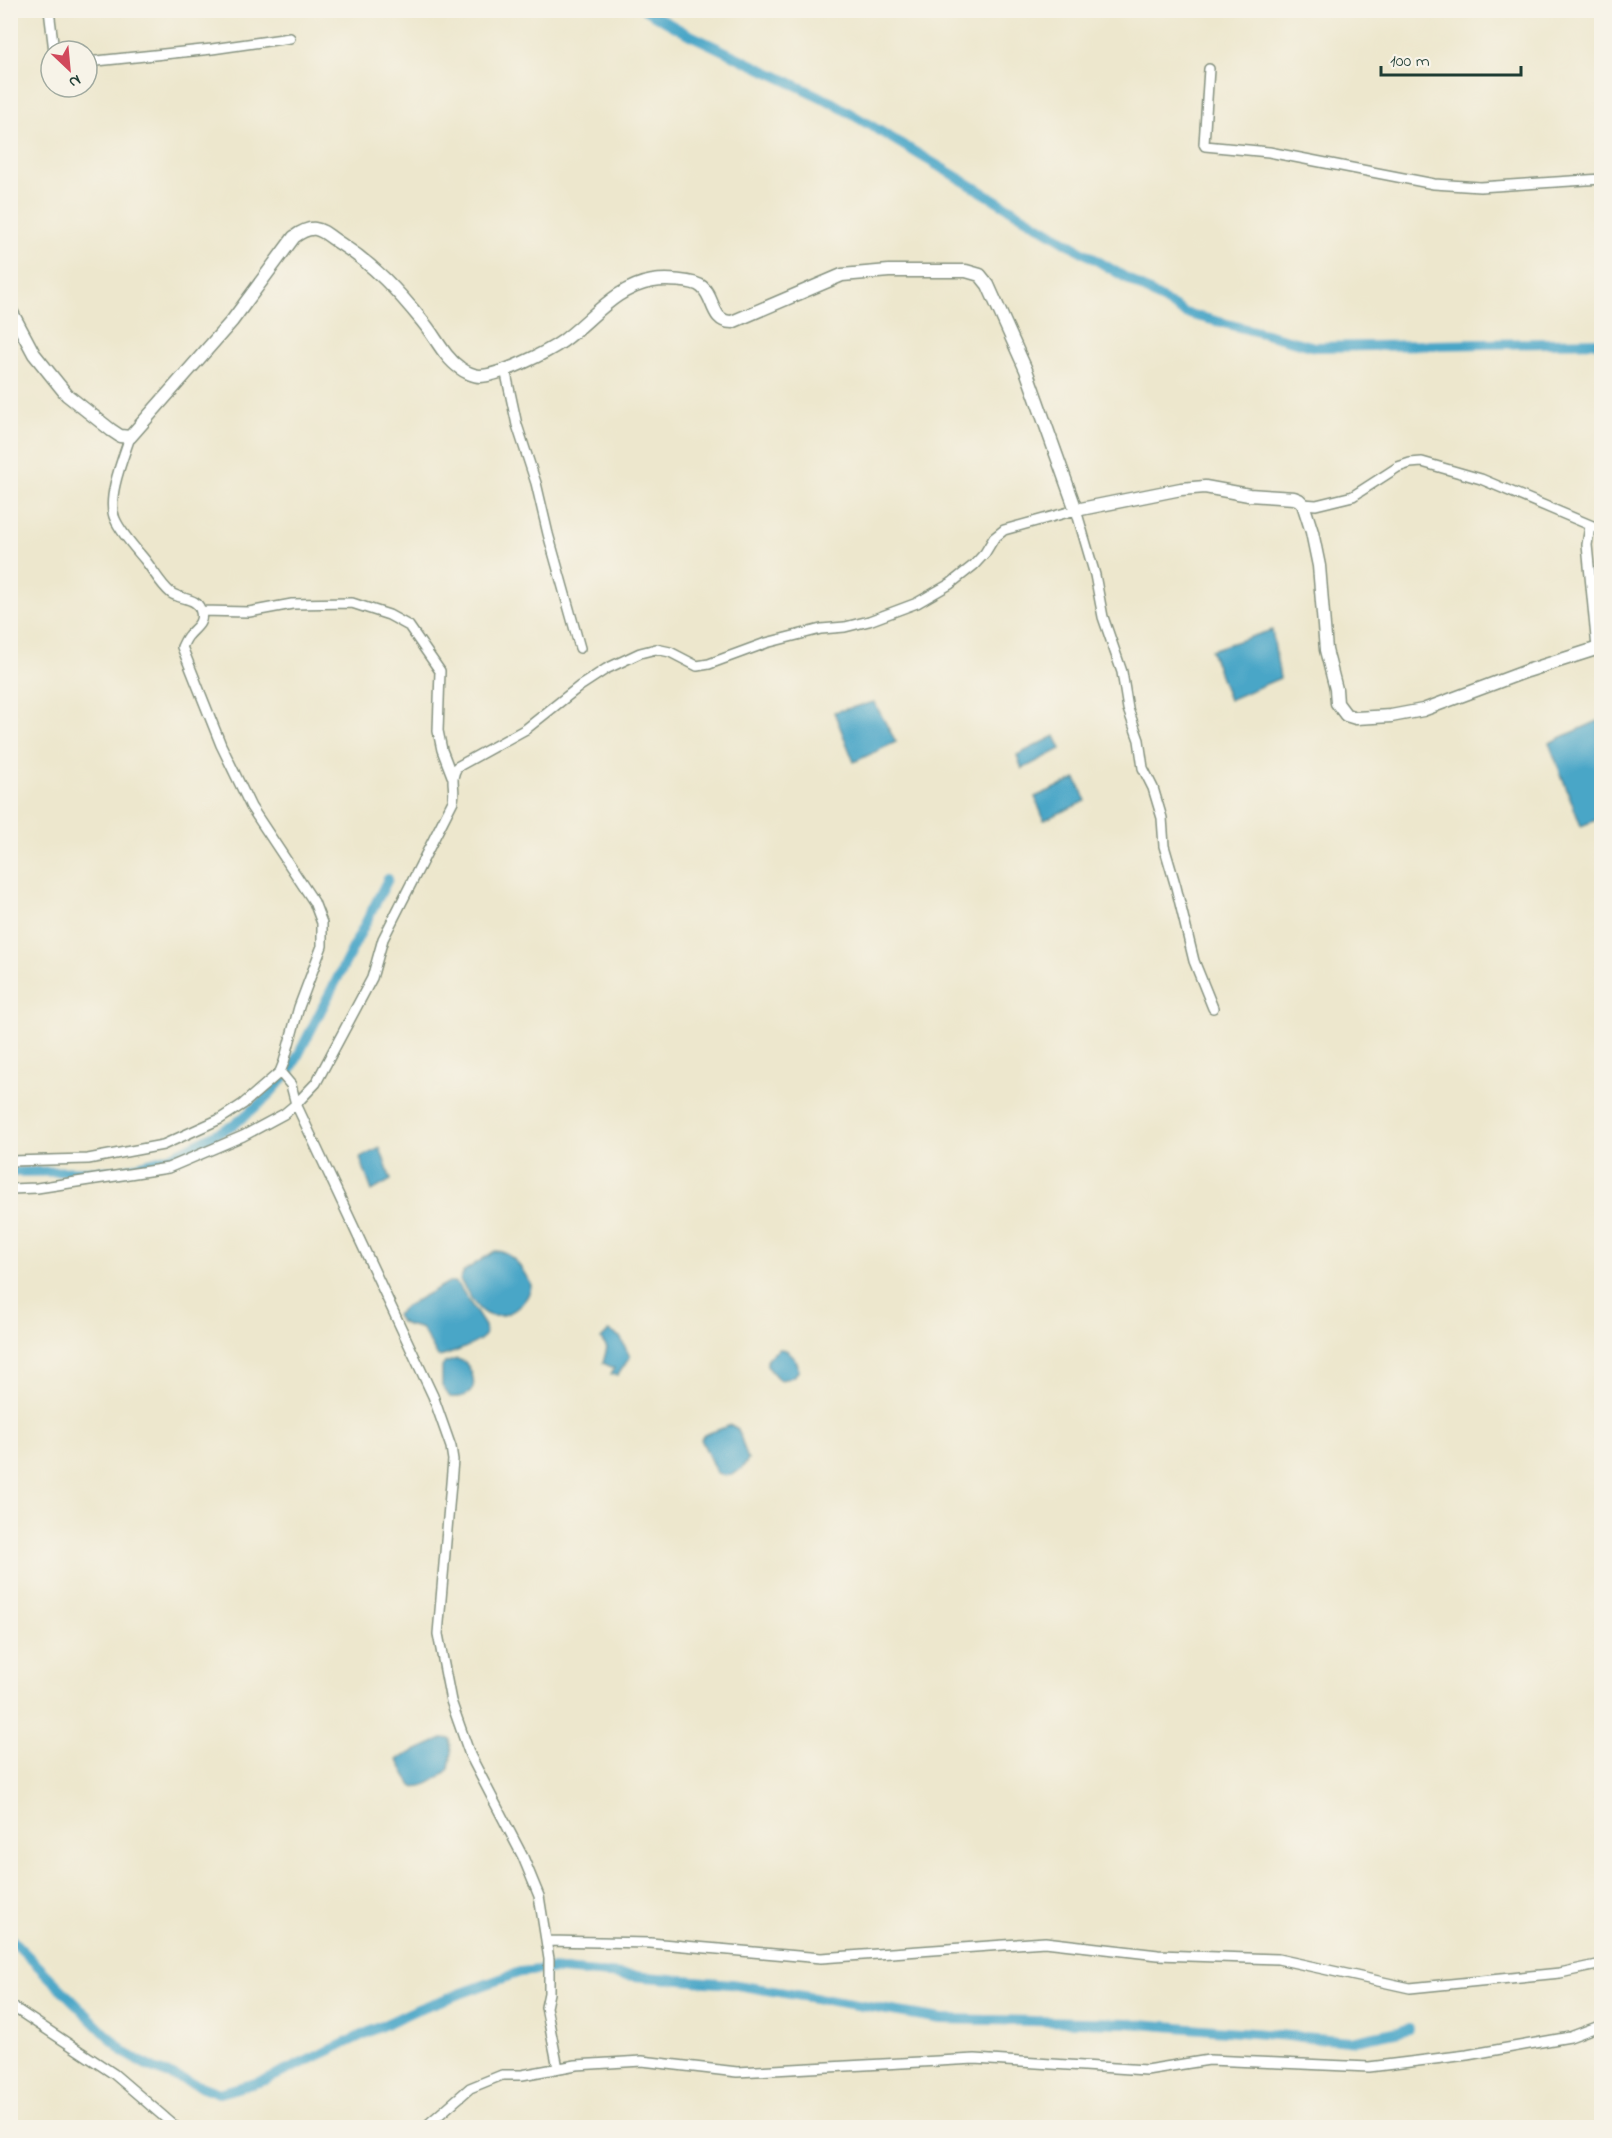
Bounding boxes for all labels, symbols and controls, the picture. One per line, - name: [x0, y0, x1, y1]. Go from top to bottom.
- north arrow: [39, 39, 99, 99]
- scale bar: [1381, 39, 1520, 77]
- text: 100 m: [1390, 49, 1430, 75]
- text: N: [64, 68, 85, 94]

